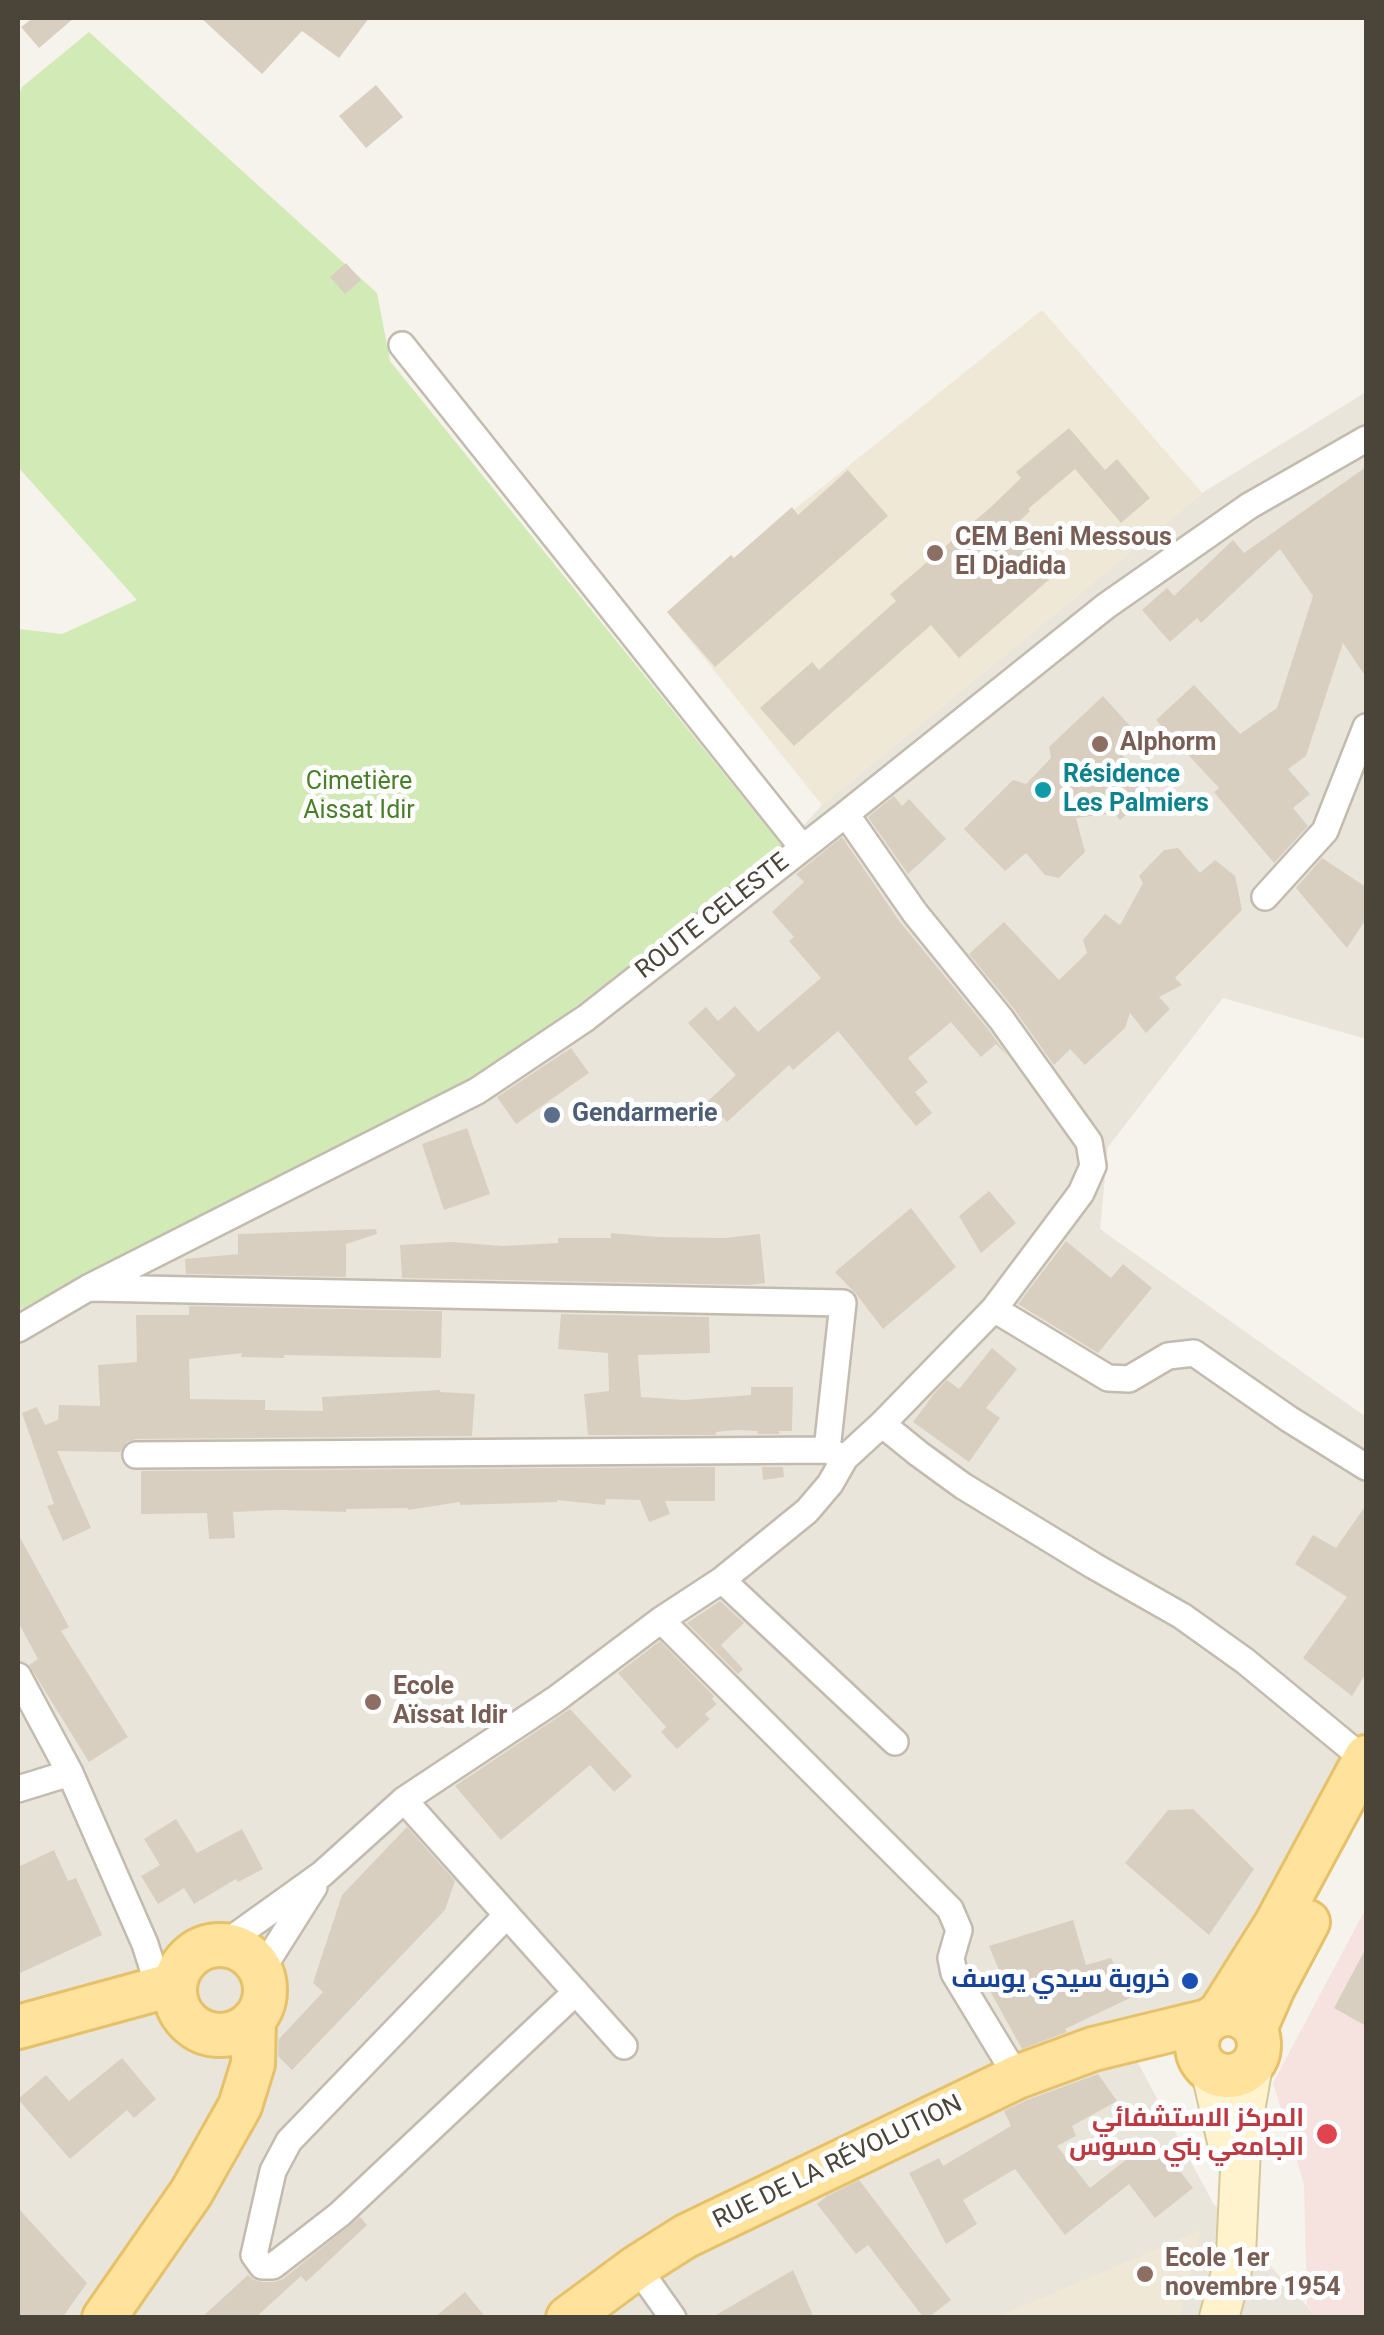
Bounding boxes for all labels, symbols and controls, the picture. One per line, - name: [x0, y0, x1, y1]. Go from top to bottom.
- place label: CEM Beni Messous El Djadida: [955, 524, 1172, 583]
- marker: CEM Beni Messous El Djadida: [924, 542, 946, 564]
- place label: Alphorm: [1120, 729, 1216, 759]
- marker: Alphorm: [1089, 733, 1111, 755]
- place label: Résidence Les Palmiers: [1063, 761, 1209, 820]
- park label: Cimetière Aissat Idir: [303, 768, 415, 827]
- marker: Résidence Les Palmiers: [1032, 779, 1054, 801]
- street label: ROUTE CELESTE: [630, 848, 796, 986]
- place label: Gendarmerie: [572, 1100, 718, 1130]
- marker: Gendarmerie: [541, 1104, 563, 1126]
- place label: Ecole Aïssat Idir: [393, 1673, 508, 1732]
- marker: Ecole Aïssat Idir: [362, 1691, 384, 1713]
- place label: خروبة سيدي يوسف: [951, 1966, 1170, 1996]
- marker: خروبة سيدي يوسف: [1179, 1970, 1201, 1992]
- street label: RUE DE LA RÉVOLUTION: [709, 2090, 967, 2236]
- place label: المركز الاستشفائي الجامعي بني مسوس: [1069, 2105, 1304, 2164]
- marker: المركز الاستشفائي الجامعي بني مسوس: [1314, 2121, 1340, 2147]
- place label: Ecole 1er novembre 1954: [1165, 2245, 1341, 2304]
- marker: Ecole 1er novembre 1954: [1134, 2263, 1156, 2285]

